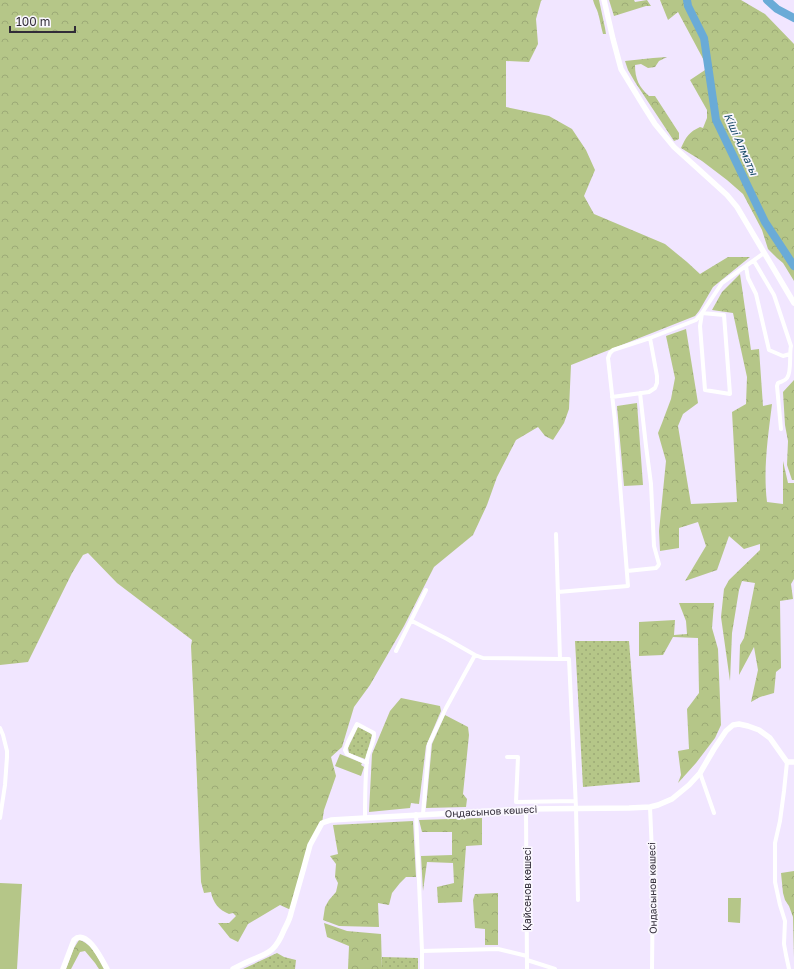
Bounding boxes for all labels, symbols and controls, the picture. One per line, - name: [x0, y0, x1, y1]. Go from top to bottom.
- scale bar: [10, 8, 75, 34]
- text: 100 m: [16, 14, 50, 29]
- water label: Кіші Алматы: [722, 111, 761, 178]
- street label: Оңдасынов көшесі: [445, 803, 537, 819]
- street label: Ондасынов көшесі: [645, 842, 659, 934]
- street label: Қайсенов көшесі: [521, 847, 533, 931]

